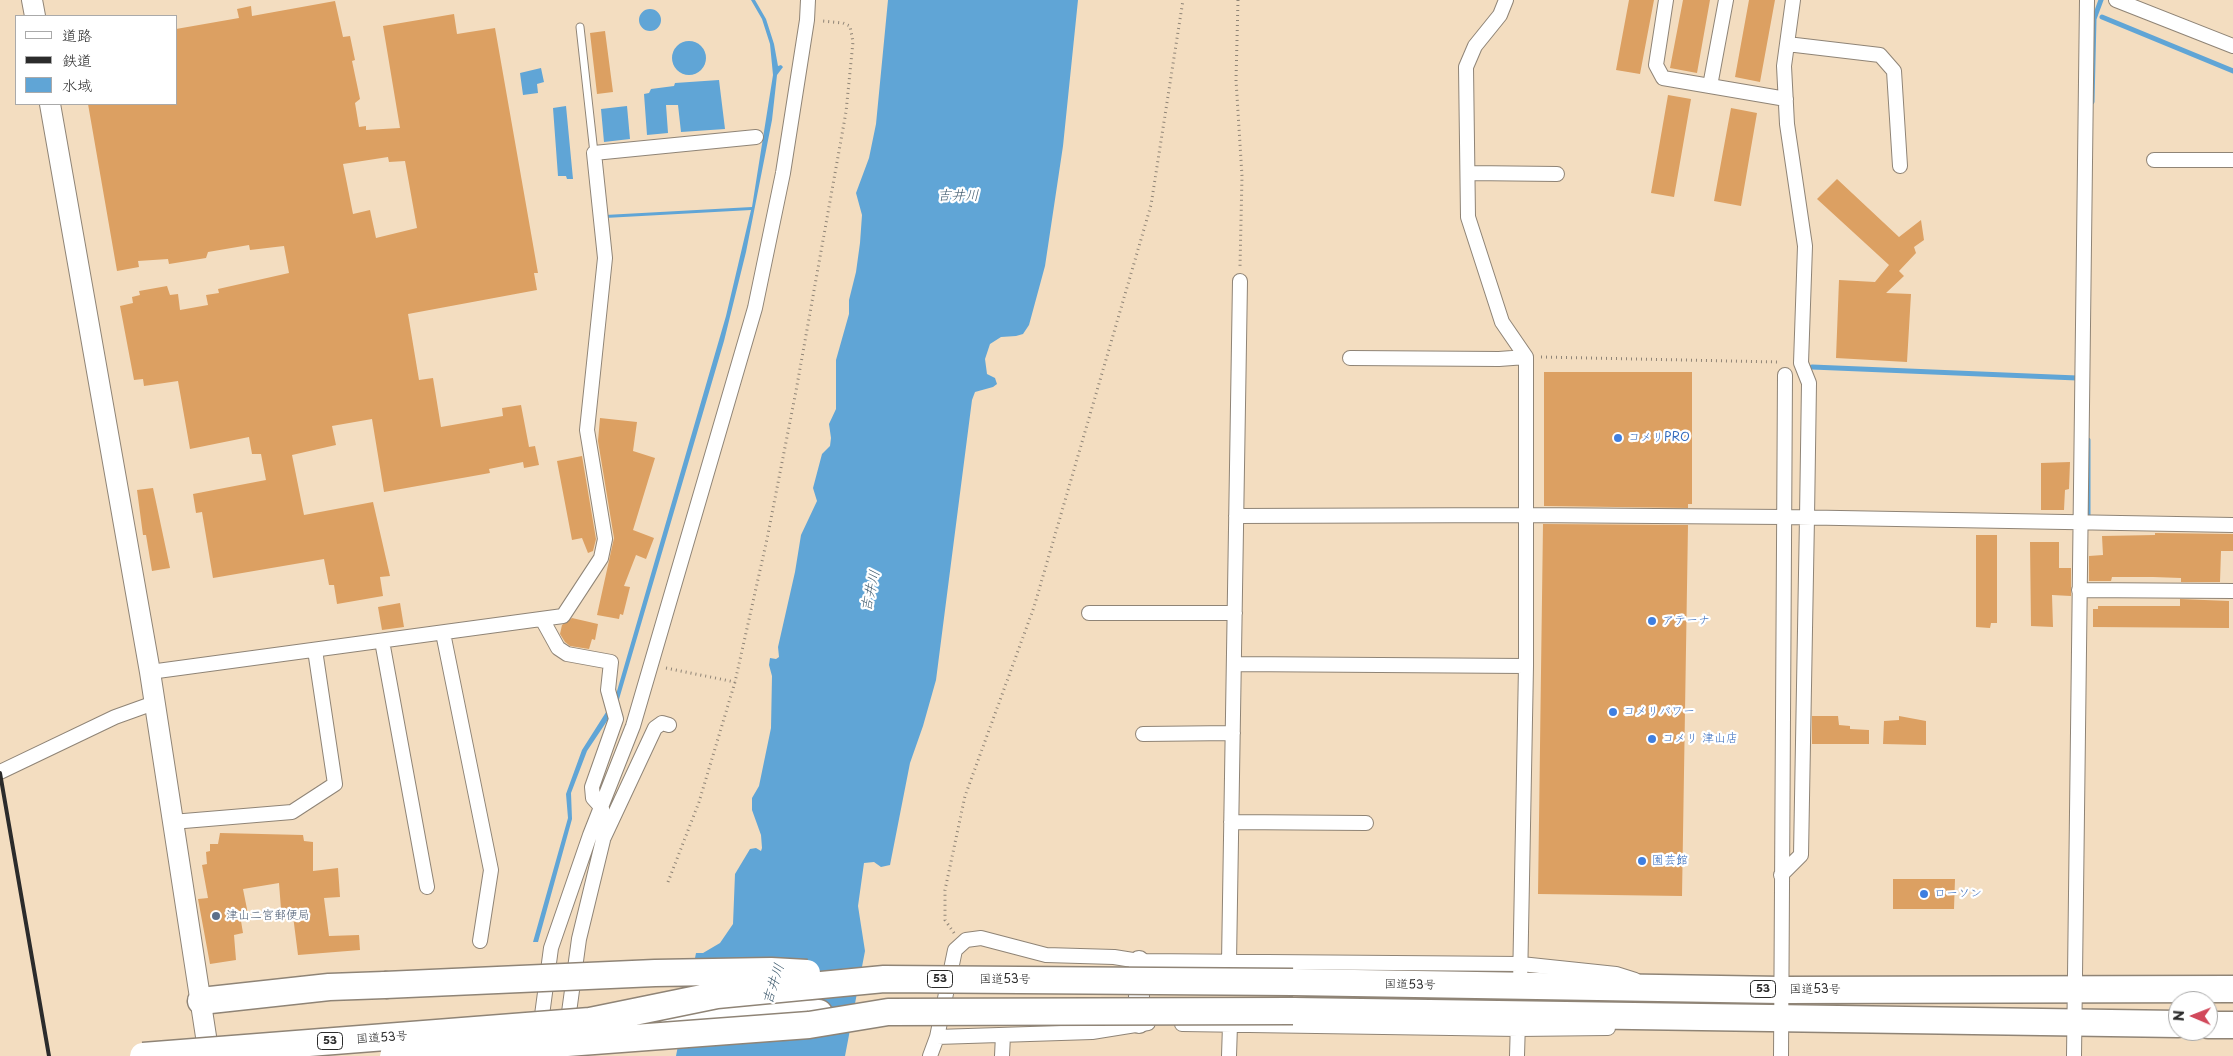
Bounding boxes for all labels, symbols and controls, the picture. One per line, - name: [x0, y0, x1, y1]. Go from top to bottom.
- legend: [15, 15, 178, 105]
- text: 道路: [62, 23, 92, 46]
- text: 鉄道: [62, 48, 92, 71]
- text: 水域: [62, 73, 92, 96]
- water label: 吉井川: [937, 188, 979, 204]
- place label: コメリPRO: [1628, 431, 1690, 445]
- marker: コメリPRO: [1612, 432, 1624, 444]
- water label: 吉井川: [858, 569, 884, 613]
- place label: アテーナ: [1662, 614, 1710, 628]
- marker: アテーナ: [1646, 615, 1658, 627]
- place label: コメリパワー: [1623, 705, 1695, 719]
- marker: コメリパワー: [1607, 706, 1619, 718]
- place label: コメリ 津山店: [1662, 732, 1738, 746]
- marker: コメリ 津山店: [1646, 733, 1658, 745]
- place label: 園芸館: [1652, 854, 1688, 868]
- marker: 園芸館: [1636, 855, 1648, 867]
- place label: ローソン: [1934, 887, 1982, 901]
- marker: ローソン: [1918, 888, 1930, 900]
- place label: 津山二宮郵便局: [226, 909, 310, 923]
- marker: 津山二宮郵便局: [210, 910, 222, 922]
- water label: 吉井川: [760, 961, 788, 1007]
- road number: 53: [928, 971, 952, 988]
- street label: 国道53号: [979, 973, 1031, 987]
- street label: 国道53号: [1384, 977, 1436, 993]
- road number: 53: [1750, 981, 1776, 998]
- street label: 国道53号: [1789, 983, 1841, 997]
- north arrow: [2168, 991, 2218, 1041]
- text: N: [2168, 1010, 2189, 1021]
- street label: 国道53号: [356, 1029, 408, 1047]
- road number: 53: [318, 1032, 342, 1050]

